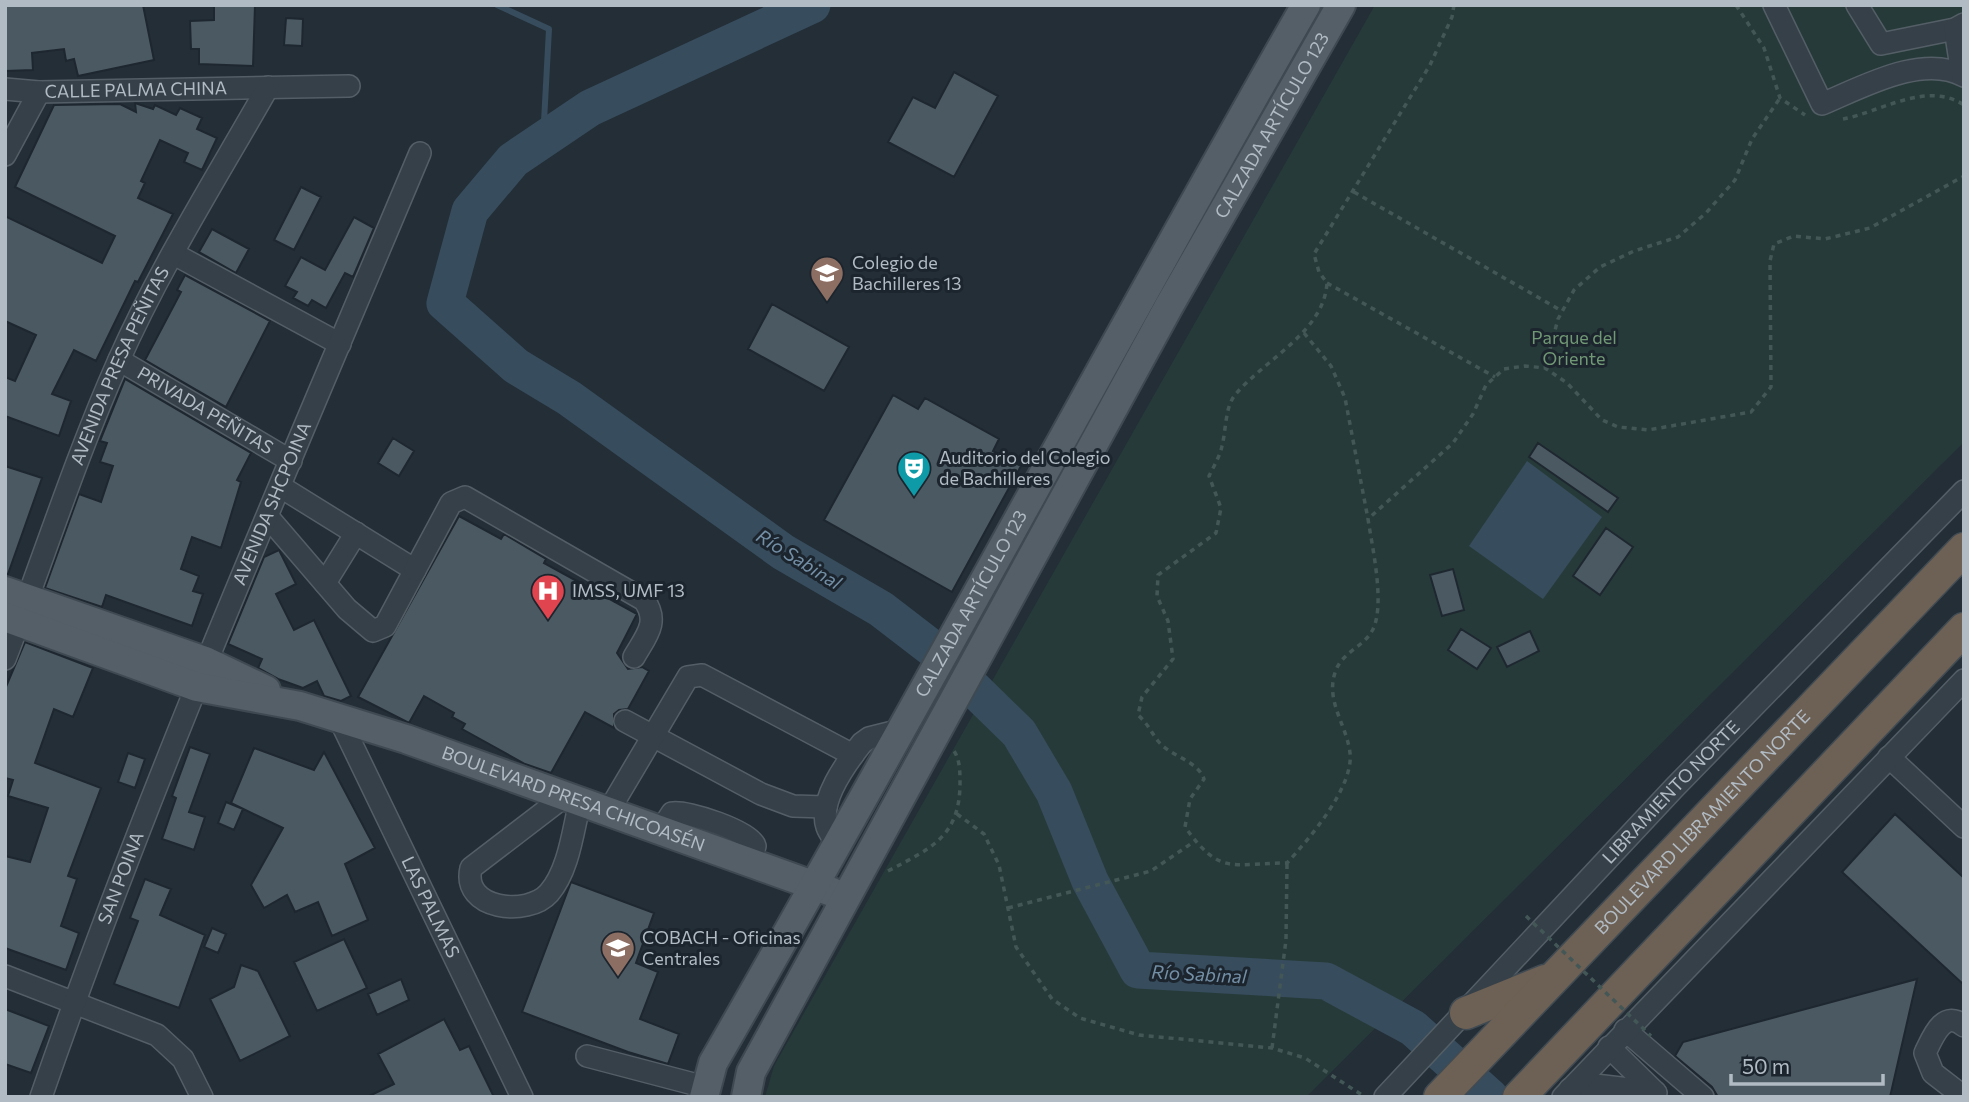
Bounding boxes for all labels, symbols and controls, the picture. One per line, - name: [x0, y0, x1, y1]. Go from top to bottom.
- street label: CALZADA ARTÍCULO 123: [1209, 28, 1333, 222]
- street label: CALLE PALMA CHINA: [44, 76, 227, 102]
- place label: Colegio de Bachilleres 13: [852, 251, 962, 294]
- school or university icon: Colegio de Bachilleres 13: [808, 254, 846, 303]
- street label: AVENIDA PRESA PEÑITAS: [65, 262, 173, 468]
- park label: Parque del Oriente: [1531, 326, 1617, 369]
- street label: PRIVADA PEÑITAS: [134, 361, 278, 458]
- street label: AVENIDA SHCPOINA: [227, 418, 315, 588]
- place label: Auditorio del Colegio de Bachilleres: [939, 446, 1111, 489]
- theatre icon: Auditorio del Colegio de Bachilleres: [895, 449, 933, 498]
- street label: CALZADA ARTÍCULO 123: [910, 506, 1031, 701]
- water label: Río Sabinal: [753, 524, 847, 594]
- hospital icon: IMSS, UMF 13: [529, 572, 567, 621]
- place label: IMSS, UMF 13: [572, 579, 685, 601]
- street label: BOULEVARD LIBRAMIENTO NORTE: [1590, 705, 1814, 938]
- street label: LIBRAMIENTO NORTE: [1597, 716, 1744, 868]
- street label: BOULEVARD PRESA CHICOASÉN: [439, 741, 708, 856]
- street label: SAN POINA: [92, 829, 148, 927]
- street label: LAS PALMAS: [397, 852, 465, 961]
- place label: COBACH - Oficinas Centrales: [642, 926, 801, 969]
- school or university icon: COBACH - Oficinas Centrales: [599, 929, 637, 978]
- water label: Río Sabinal: [1151, 960, 1248, 988]
- scale bar: [1731, 1042, 1883, 1086]
- text: 50 m: [1742, 1053, 1790, 1078]

